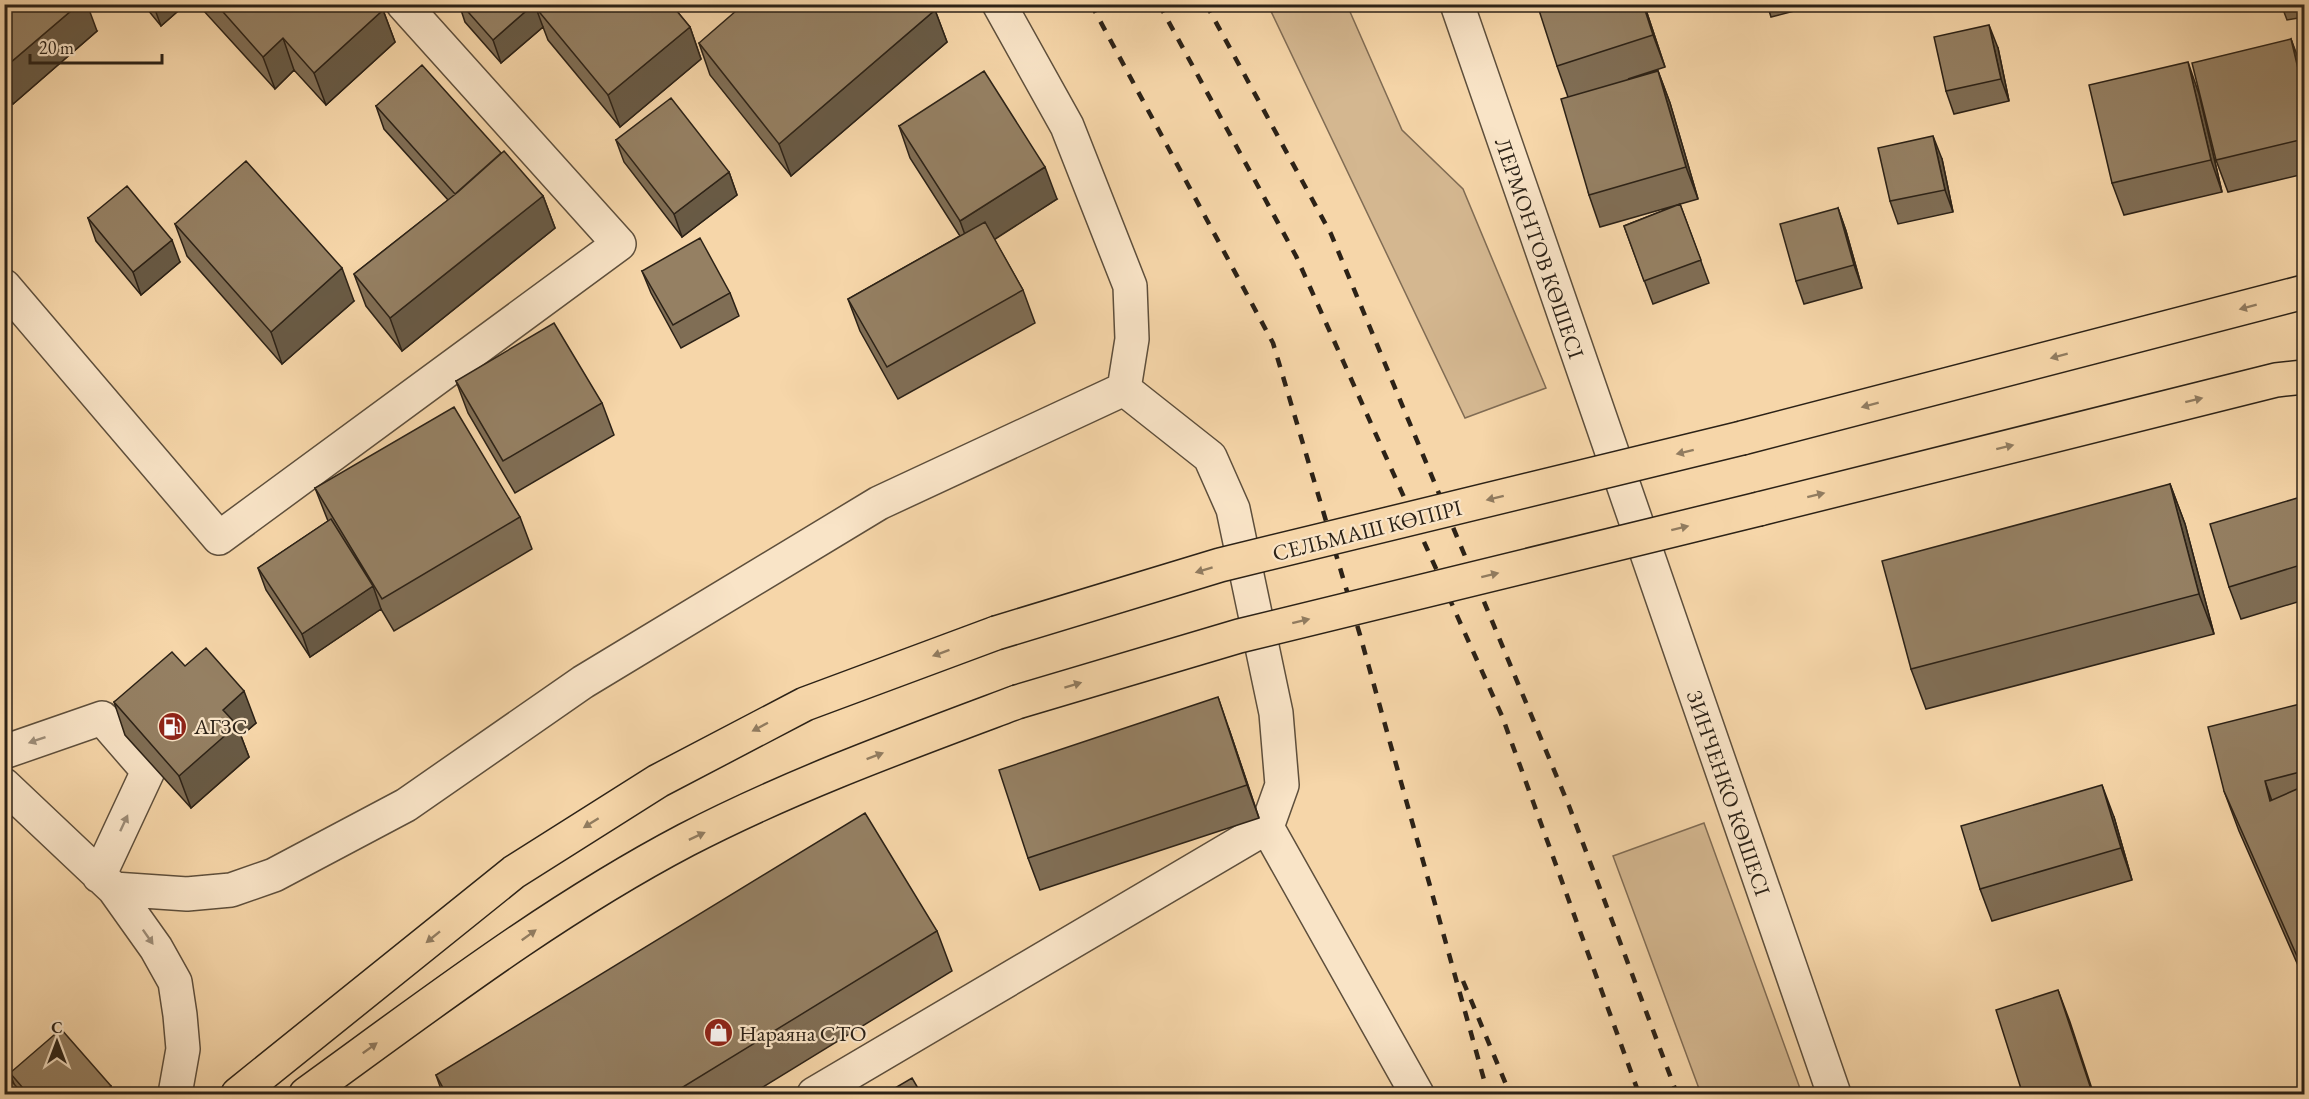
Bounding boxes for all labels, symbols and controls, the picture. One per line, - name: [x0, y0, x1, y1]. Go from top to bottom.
- scale bar: [30, 27, 162, 65]
- text: 20 m: [39, 36, 74, 59]
- street label: ЛЕРМОНТОВ КӨШЕСІ: [1488, 134, 1591, 363]
- one-way arrow: [2239, 302, 2257, 312]
- one-way arrow: [2050, 351, 2068, 361]
- one-way arrow: [2185, 395, 2204, 405]
- one-way arrow: [1861, 400, 1880, 410]
- one-way arrow: [1996, 442, 2014, 452]
- one-way arrow: [1675, 448, 1694, 457]
- one-way arrow: [1807, 489, 1825, 499]
- street label: СЕЛЬМАШ КӨПІРІ: [1269, 493, 1465, 568]
- one-way arrow: [1486, 494, 1505, 504]
- one-way arrow: [1670, 523, 1689, 533]
- one-way arrow: [1195, 566, 1213, 575]
- one-way arrow: [1481, 569, 1499, 579]
- one-way arrow: [1292, 615, 1310, 625]
- one-way arrow: [932, 649, 950, 659]
- one-way arrow: [1064, 680, 1082, 689]
- street label: ЗИНЧЕНКО КӨШЕСІ: [1680, 687, 1777, 900]
- fuel station icon: АГЗС: [157, 710, 189, 742]
- place label: АГЗС: [193, 712, 247, 741]
- one-way arrow: [752, 722, 769, 732]
- one-way arrow: [28, 736, 46, 746]
- one-way arrow: [866, 750, 884, 760]
- one-way arrow: [119, 814, 128, 831]
- one-way arrow: [583, 818, 599, 829]
- one-way arrow: [688, 831, 705, 840]
- one-way arrow: [142, 928, 154, 944]
- one-way arrow: [521, 929, 537, 941]
- one-way arrow: [425, 931, 441, 944]
- north arrow: [27, 1012, 87, 1072]
- text: С: [51, 1017, 63, 1038]
- shop icon: Нараяна СТО: [702, 1017, 734, 1049]
- place label: Нараяна СТО: [739, 1019, 867, 1048]
- one-way arrow: [362, 1042, 378, 1054]

